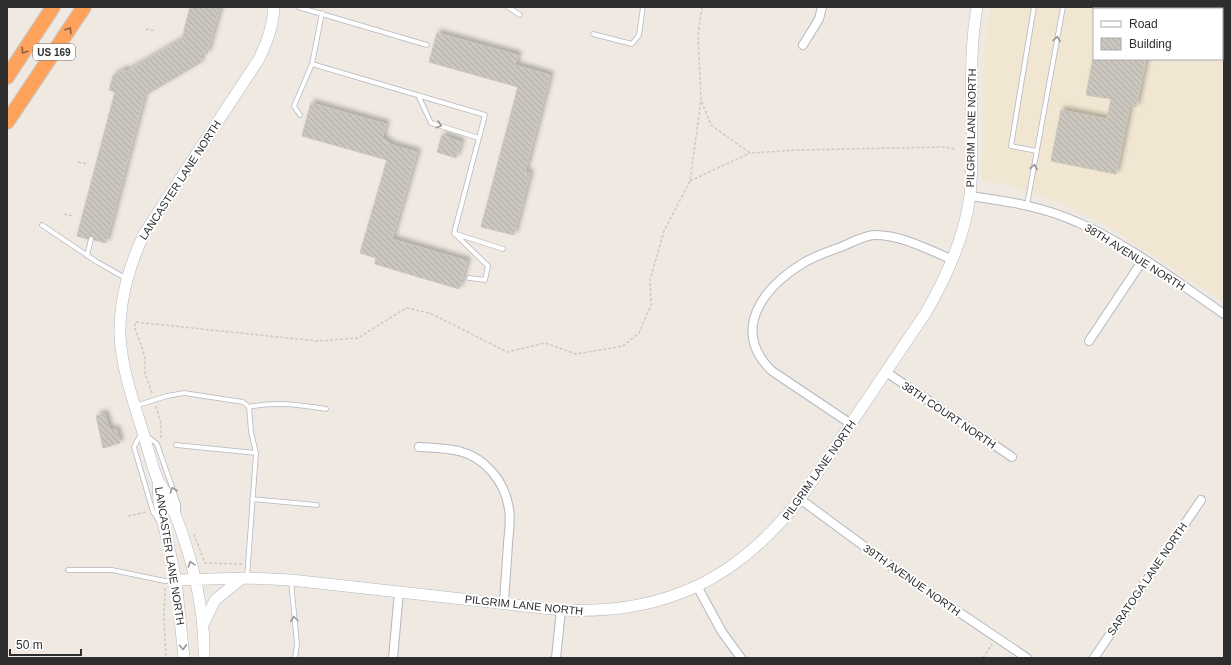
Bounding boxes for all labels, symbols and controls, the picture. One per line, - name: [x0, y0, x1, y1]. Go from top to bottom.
- legend: [1093, 8, 1223, 60]
- text: Road: [1129, 17, 1158, 31]
- one-way arrow: [64, 27, 71, 34]
- one-way arrow: [1052, 36, 1061, 42]
- text: Building: [1129, 37, 1172, 51]
- road number: US 169: [33, 44, 75, 60]
- one-way arrow: [21, 47, 29, 54]
- street label: PILGRIM LANE NORTH: [964, 68, 978, 188]
- street label: LANCASTER LANE NORTH: [137, 118, 223, 242]
- one-way arrow: [435, 121, 442, 129]
- one-way arrow: [1029, 164, 1038, 170]
- street label: 38TH AVENUE NORTH: [1083, 221, 1187, 293]
- street label: 38TH COURT NORTH: [900, 379, 998, 451]
- street label: PILGRIM LANE NORTH: [780, 418, 858, 522]
- street label: LANCASTER LANE NORTH: [153, 486, 187, 626]
- one-way arrow: [169, 487, 178, 494]
- street label: SARATOGA LANE NORTH: [1105, 520, 1189, 638]
- street label: 39TH AVENUE NORTH: [861, 542, 963, 618]
- one-way arrow: [187, 561, 196, 568]
- street label: PILGRIM LANE NORTH: [464, 593, 584, 617]
- one-way arrow: [290, 616, 299, 622]
- scale bar: [10, 631, 81, 657]
- text: 50 m: [16, 638, 43, 652]
- one-way arrow: [179, 644, 188, 650]

